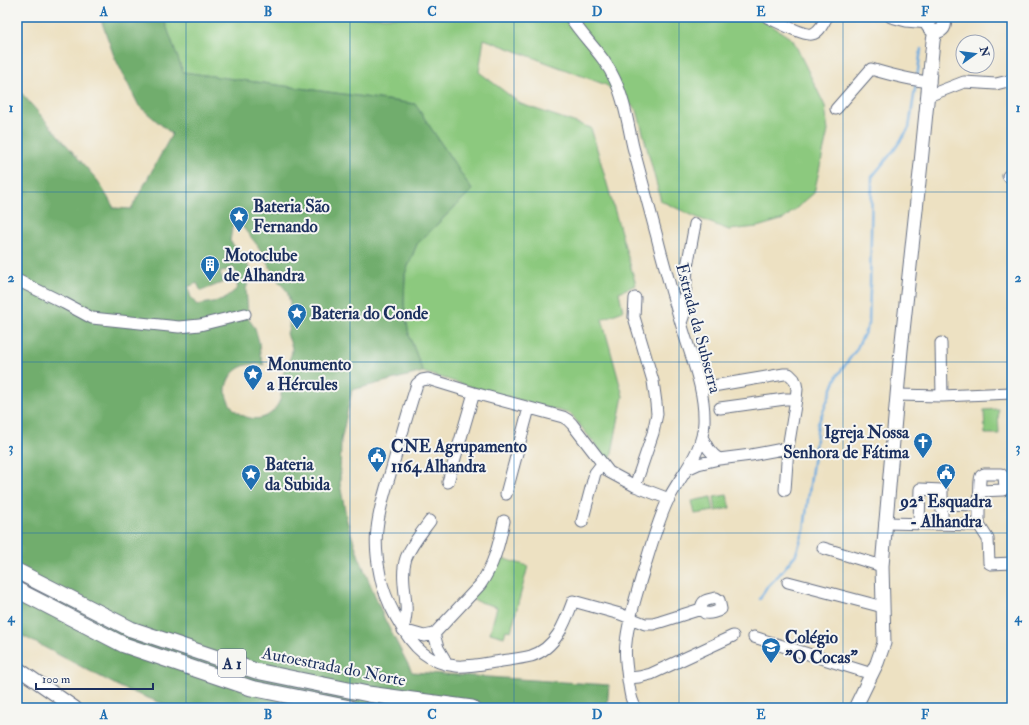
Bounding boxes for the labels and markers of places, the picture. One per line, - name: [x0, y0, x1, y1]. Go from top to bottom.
- place label: Bateria São Fernando: [253, 196, 330, 237]
- place icon: Bateria São Fernando: [228, 205, 250, 233]
- place label: Motoclube de Alhandra: [223, 245, 306, 286]
- building icon: Motoclube de Alhandra: [199, 254, 221, 282]
- place icon: Bateria do Conde: [286, 302, 308, 330]
- place label: Bateria do Conde: [311, 303, 429, 324]
- place label: Monumento a Hércules: [266, 354, 351, 395]
- place icon: Monumento a Hércules: [242, 363, 264, 391]
- place label: Igreja Nossa Senhora de Fátima: [783, 422, 910, 463]
- church icon: Igreja Nossa Senhora de Fátima: [912, 431, 934, 459]
- place label: CNE Agrupamento 1164 Alhandra: [391, 436, 527, 477]
- public building icon: CNE Agrupamento 1164 Alhandra: [366, 445, 388, 473]
- place label: Bateria da Subida: [265, 454, 331, 495]
- public building icon: 92ª Esquadra - Alhandra: [935, 462, 957, 490]
- place icon: Bateria da Subida: [240, 463, 262, 491]
- place label: 92ª Esquadra - Alhandra: [898, 491, 993, 532]
- place label: Colégio "O Cocas": [785, 627, 858, 668]
- school or university icon: Colégio "O Cocas": [760, 636, 782, 664]

